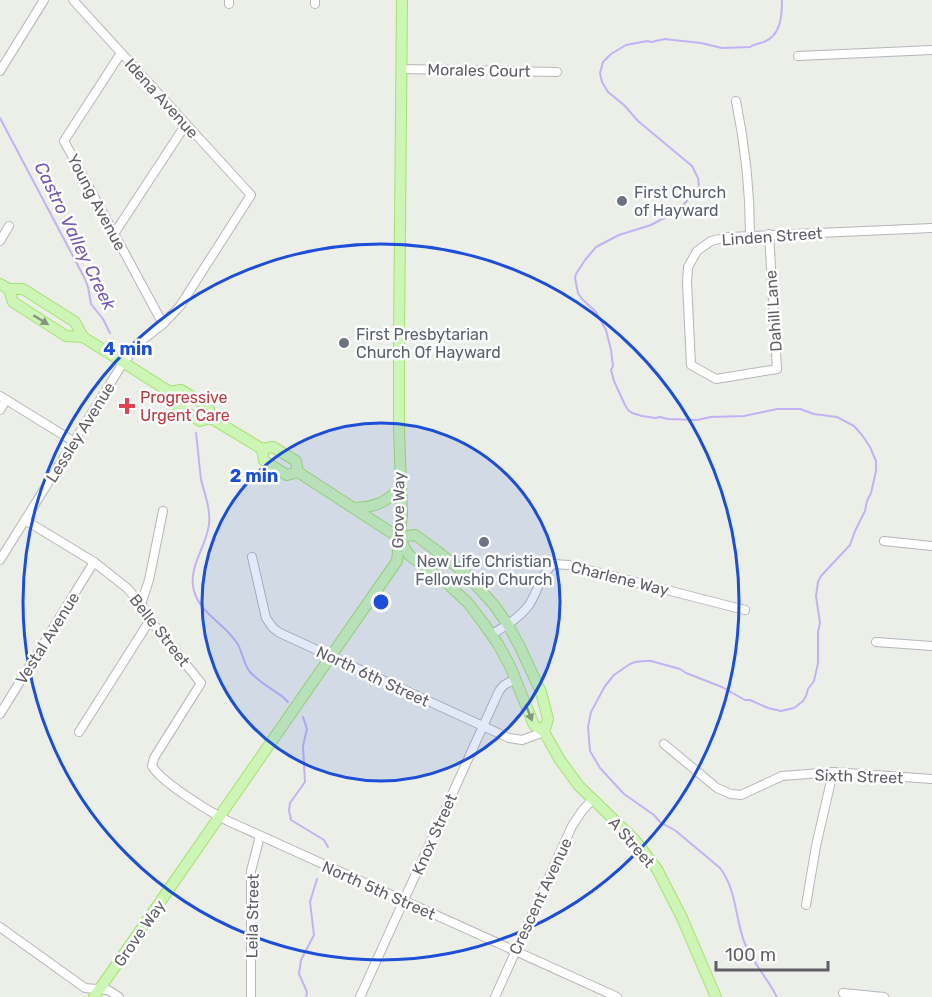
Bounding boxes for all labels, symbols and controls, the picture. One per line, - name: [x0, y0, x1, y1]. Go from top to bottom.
- street label: Idena Avenue: [121, 54, 202, 142]
- street label: Morales Court: [427, 60, 531, 81]
- street label: Young Avenue: [63, 151, 130, 254]
- water label: Castro Valley Creek: [30, 158, 121, 314]
- place label: First Church of Hayward: [634, 183, 726, 220]
- marker: First Church of Hayward: [615, 194, 629, 208]
- street label: Linden Street: [721, 224, 823, 249]
- street label: Dahill Lane: [761, 270, 786, 352]
- one-way arrow: [33, 314, 49, 325]
- place label: First Presbytarian Church Of Hayward: [356, 325, 501, 362]
- marker: First Presbytarian Church Of Hayward: [337, 336, 351, 350]
- text: 4 min: [103, 338, 153, 360]
- street label: Lessley Avenue: [42, 379, 119, 486]
- place label: Progressive Urgent Care: [140, 388, 230, 425]
- marker: Progressive Urgent Care: [118, 397, 136, 415]
- text: 2 min: [230, 465, 278, 487]
- street label: Grove Way: [388, 471, 409, 549]
- marker: New Life Christian Fellowship Church: [477, 535, 491, 549]
- place label: New Life Christian Fellowship Church: [415, 552, 553, 589]
- street label: Charlene Way: [569, 557, 671, 600]
- street label: Vestal Avenue: [11, 589, 83, 688]
- street label: Belle Street: [125, 590, 194, 670]
- centre of rings: [371, 592, 391, 612]
- street label: North 6th Street: [313, 642, 432, 711]
- one-way arrow: [525, 704, 534, 722]
- street label: Sixth Street: [814, 765, 904, 788]
- street label: Knox Street: [408, 791, 461, 878]
- street label: A Street: [605, 813, 659, 871]
- street label: Crescent Avenue: [505, 835, 576, 958]
- street label: North 5th Street: [319, 857, 438, 924]
- street label: Leila Street: [242, 874, 263, 958]
- street label: Grove Way: [110, 896, 169, 970]
- scale bar: [716, 934, 828, 972]
- text: 100 m: [725, 944, 776, 966]

